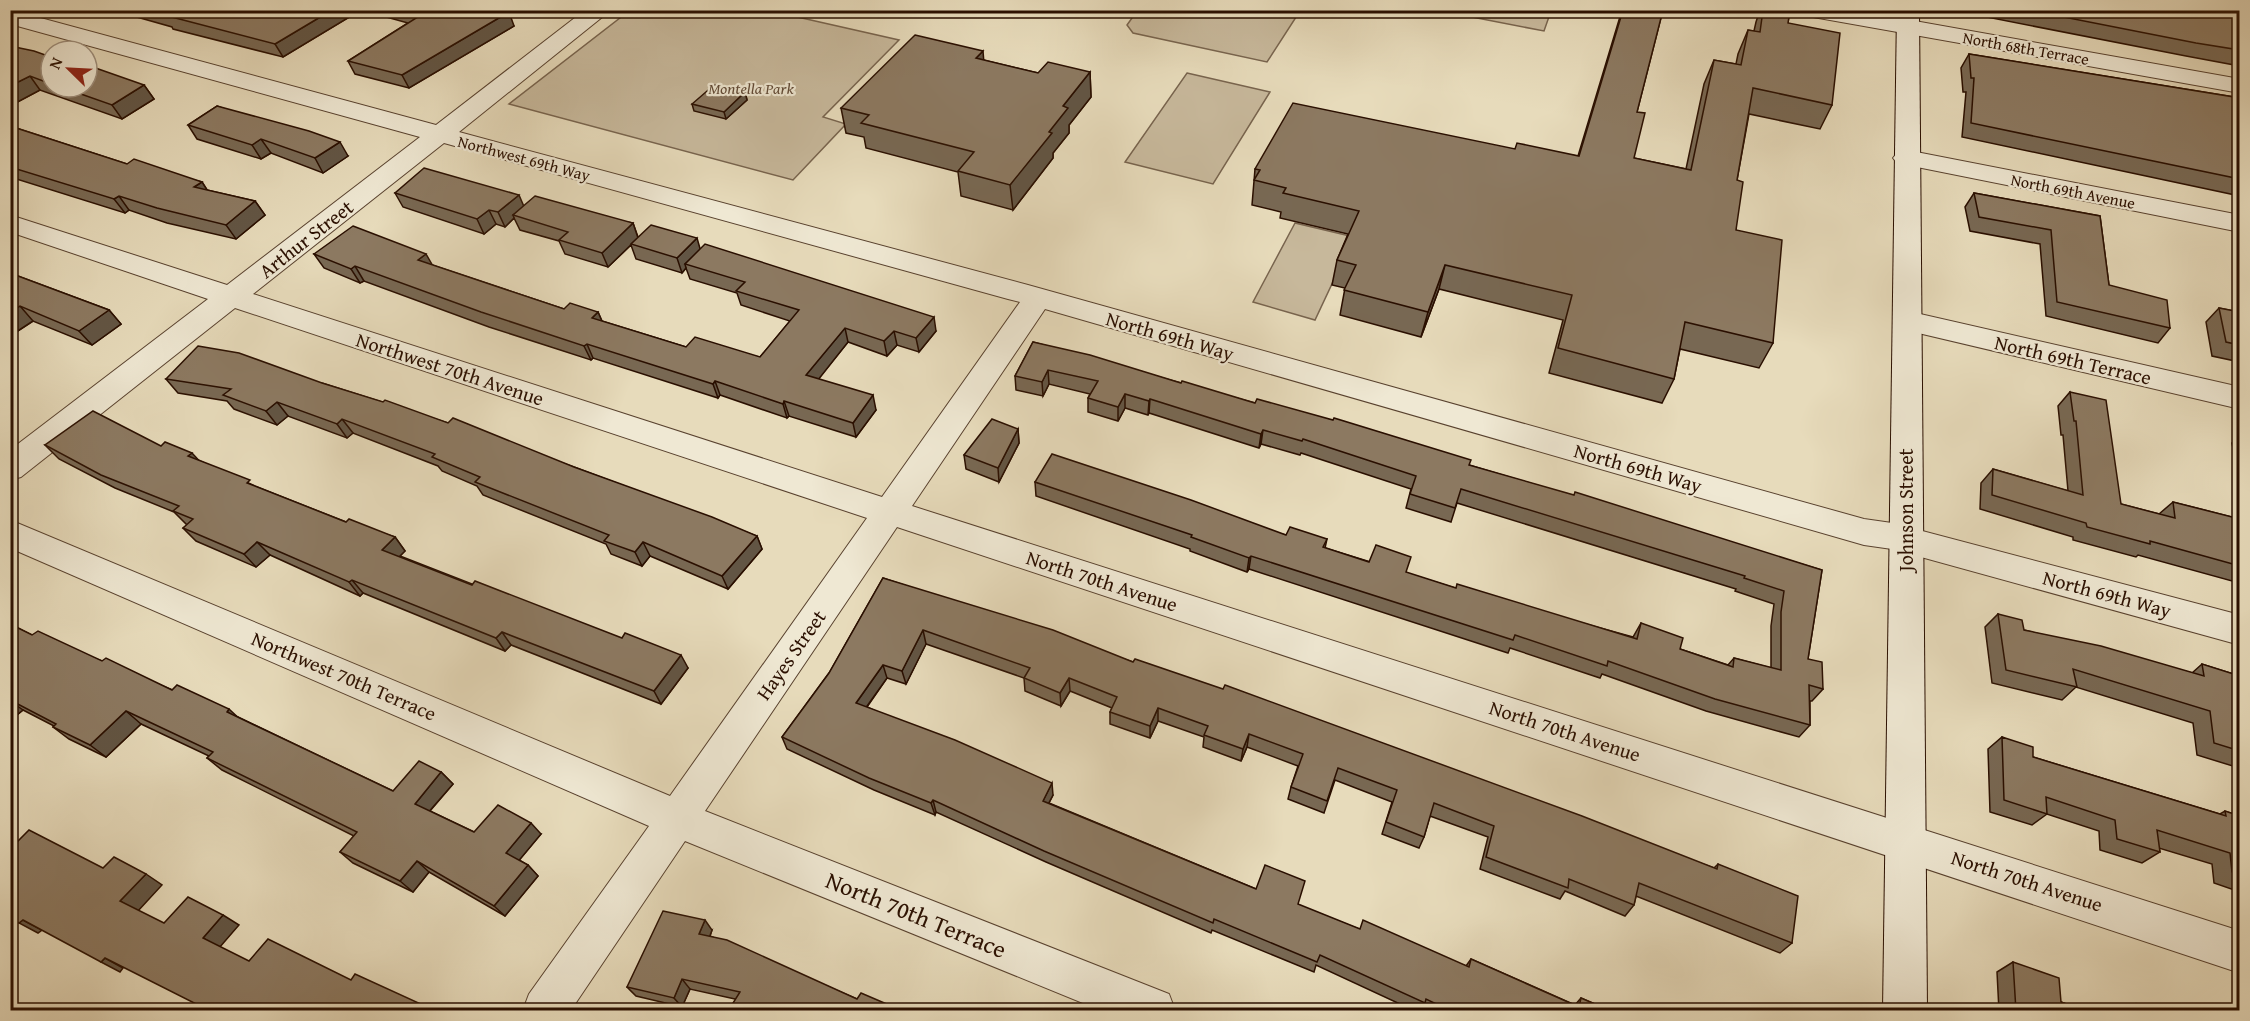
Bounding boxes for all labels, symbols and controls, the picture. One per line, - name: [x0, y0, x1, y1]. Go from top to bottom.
- street label: North 68th Terrace: [1961, 25, 2091, 71]
- north arrow: [39, 39, 99, 99]
- text: N: [42, 53, 69, 73]
- park label: Montella Park: [708, 76, 794, 100]
- street label: Northwest 69th Way: [455, 129, 593, 187]
- street label: North 69th Avenue: [2009, 167, 2137, 215]
- street label: Arthur Street: [252, 192, 359, 285]
- street label: North 69th Way: [1103, 303, 1238, 368]
- street label: Northwest 70th Avenue: [353, 324, 548, 413]
- street label: North 69th Terrace: [1992, 327, 2154, 392]
- street label: North 69th Way: [1571, 435, 1706, 500]
- street label: Johnson Street: [1891, 448, 1920, 575]
- street label: North 70th Avenue: [1023, 542, 1182, 619]
- street label: North 69th Way: [2040, 562, 2175, 625]
- street label: Hayes Street: [749, 604, 832, 706]
- street label: Northwest 70th Terrace: [247, 623, 441, 728]
- street label: North 70th Avenue: [1486, 692, 1645, 769]
- street label: North 70th Avenue: [1948, 842, 2107, 919]
- street label: North 70th Terrace: [821, 862, 1012, 967]

